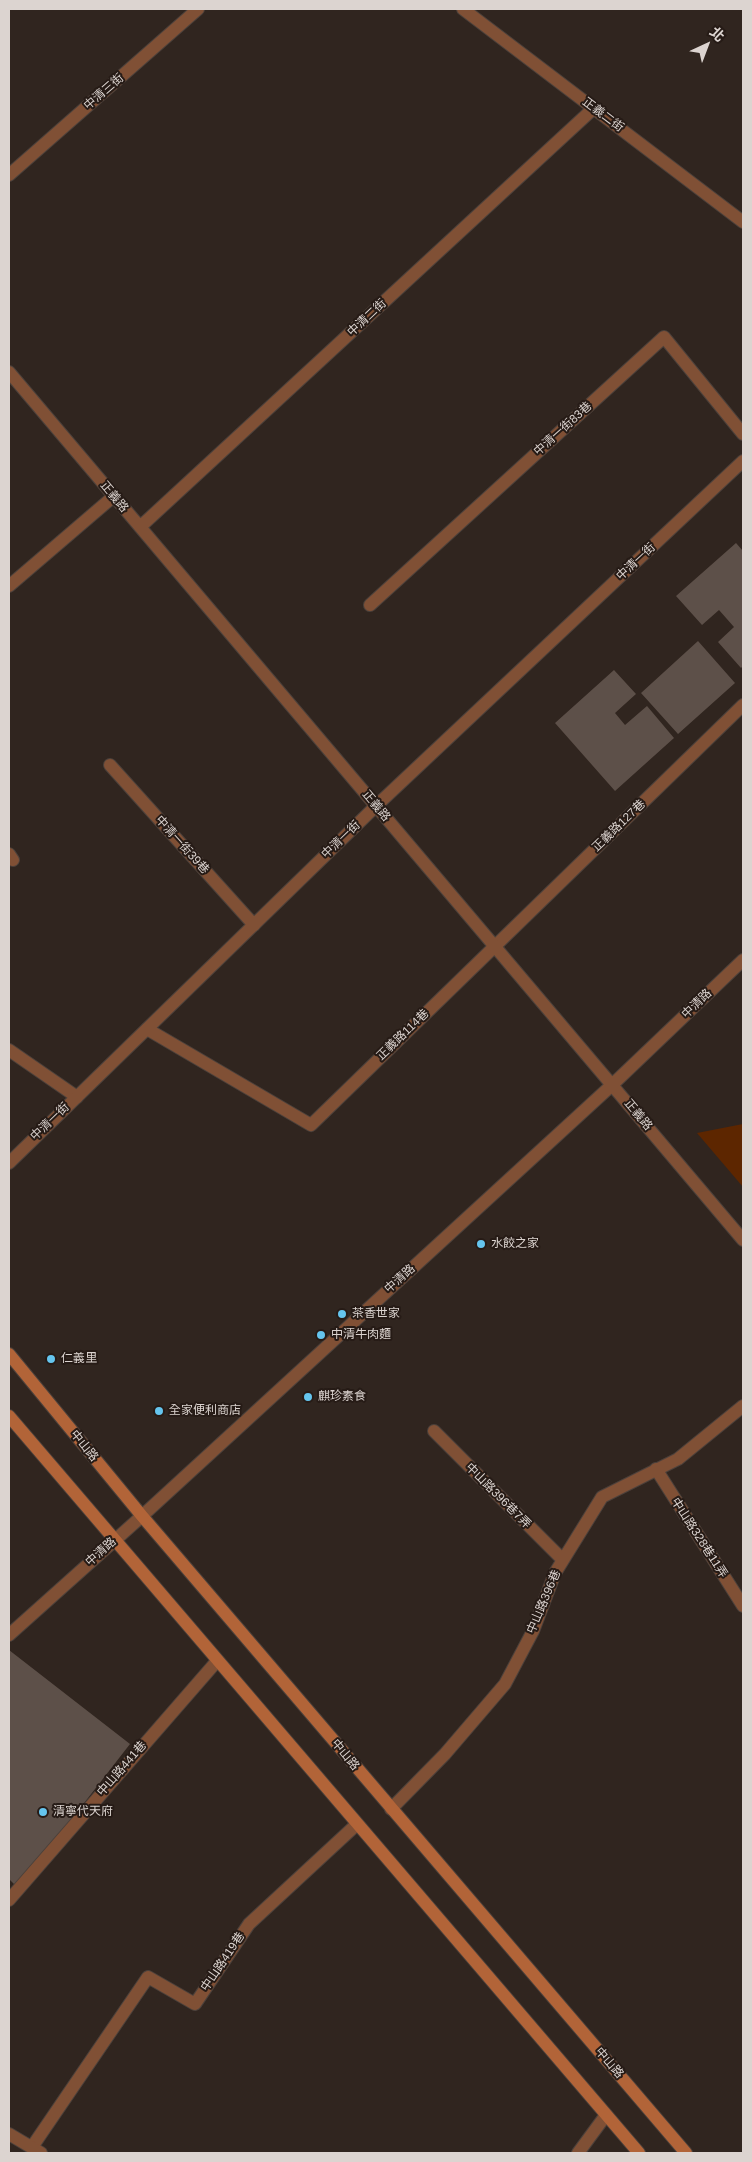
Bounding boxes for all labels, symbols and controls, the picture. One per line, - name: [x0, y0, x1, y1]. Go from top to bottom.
- north arrow: [682, 20, 732, 70]
- text: 北: [707, 23, 728, 45]
- street label: 中清三街: [81, 71, 127, 113]
- street label: 正義二街: [579, 95, 627, 135]
- street label: 中清二街: [345, 296, 389, 340]
- street label: 中清一街83巷: [531, 399, 595, 459]
- street label: 正義路: [97, 479, 131, 515]
- street label: 中清一街: [614, 540, 658, 584]
- street label: 正義路: [359, 788, 393, 824]
- street label: 正義路127巷: [590, 797, 648, 855]
- street label: 中清一街39巷: [152, 813, 212, 877]
- street label: 中清一街: [319, 818, 363, 862]
- street label: 中清路: [679, 986, 715, 1022]
- street label: 正義路114巷: [374, 1007, 432, 1063]
- street label: 正義路: [621, 1097, 655, 1133]
- street label: 中清一街: [28, 1100, 72, 1144]
- place label: 水餃之家: [491, 1237, 539, 1251]
- marker: 水餃之家: [475, 1238, 487, 1250]
- street label: 中清路: [382, 1262, 418, 1296]
- place label: 茶香世家: [352, 1307, 400, 1321]
- marker: 茶香世家: [336, 1308, 348, 1320]
- place label: 中清牛肉麵: [331, 1328, 391, 1342]
- marker: 中清牛肉麵: [315, 1329, 327, 1341]
- place label: 仁義里: [61, 1352, 97, 1366]
- marker: 仁義里: [45, 1353, 57, 1365]
- place label: 麒珍素食: [318, 1390, 366, 1404]
- marker: 麒珍素食: [302, 1391, 314, 1403]
- place label: 全家便利商店: [169, 1404, 241, 1418]
- marker: 全家便利商店: [153, 1405, 165, 1417]
- street label: 中山路: [67, 1427, 101, 1465]
- street label: 中山路396巷7弄: [462, 1460, 534, 1532]
- street label: 中山路328巷11弄: [668, 1495, 730, 1581]
- street label: 中清路: [83, 1535, 119, 1569]
- street label: 中山路396巷: [524, 1568, 564, 1636]
- street label: 中山路: [328, 1737, 362, 1773]
- street label: 中山路441巷: [94, 1739, 150, 1799]
- place label: 清寧代天府: [53, 1805, 113, 1819]
- marker: 清寧代天府: [37, 1806, 49, 1818]
- street label: 中山路419巷: [198, 1930, 248, 1994]
- street label: 中山路: [592, 2045, 626, 2081]

